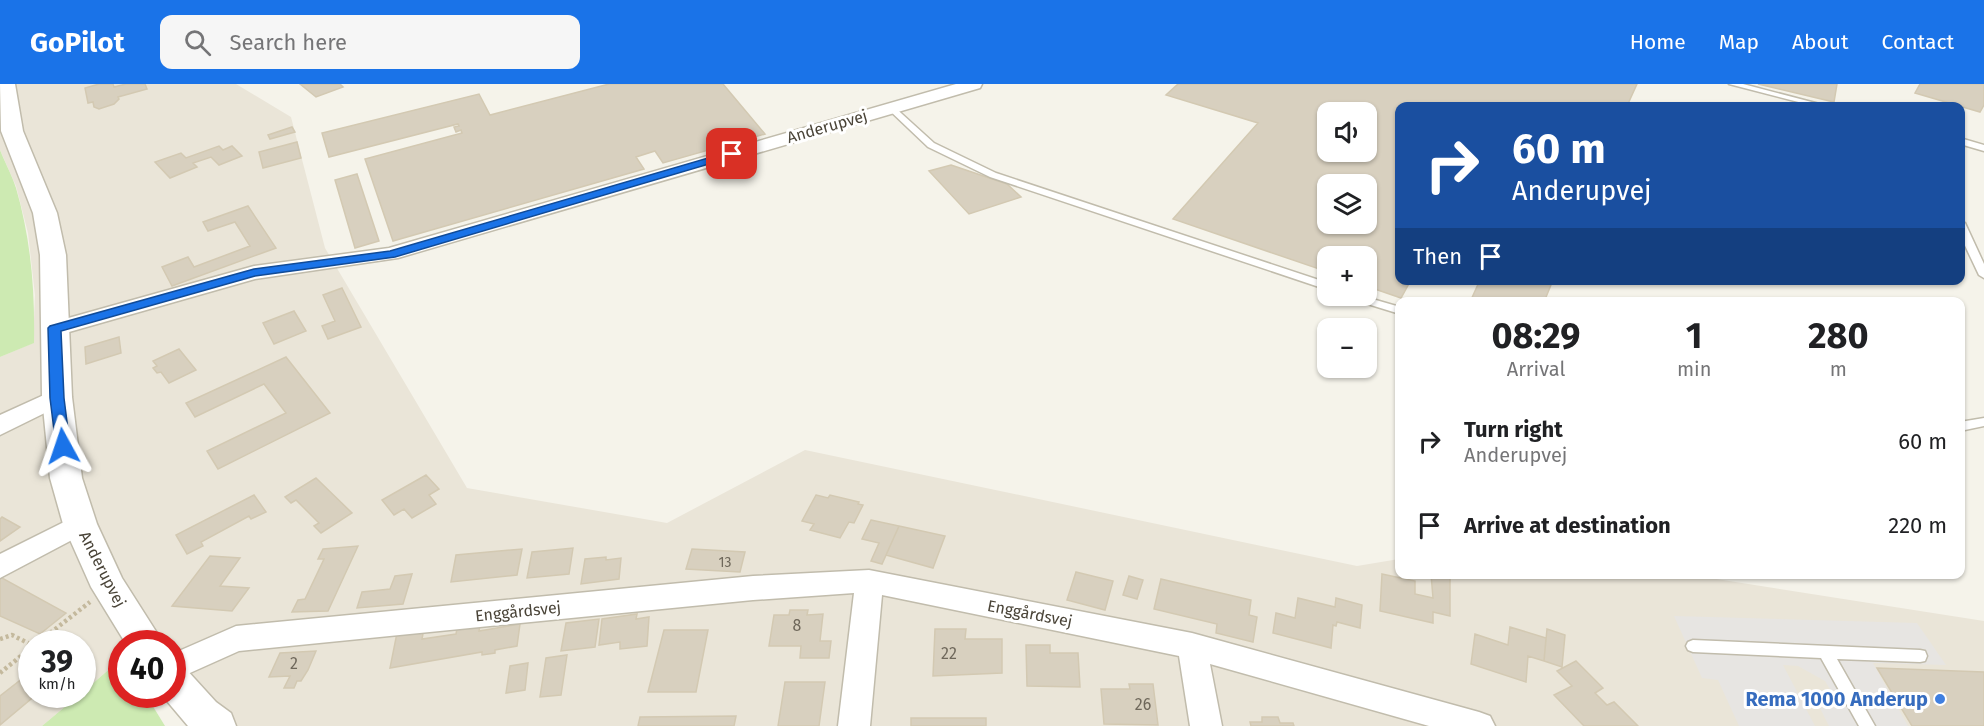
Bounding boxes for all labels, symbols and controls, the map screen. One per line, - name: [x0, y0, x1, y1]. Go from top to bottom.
- search box: [160, 15, 580, 69]
- text: GoPilot: [30, 26, 124, 59]
- icon: search: [181, 26, 214, 59]
- text: Search here: [229, 29, 347, 56]
- text: Home: [1630, 29, 1686, 55]
- text: Map: [1719, 29, 1759, 55]
- text: About: [1792, 29, 1849, 55]
- text: Contact: [1882, 29, 1954, 55]
- map controls: [1317, 102, 1377, 378]
- button: sound: [1317, 102, 1377, 162]
- street label: Anderupvej: [785, 106, 870, 147]
- text: 60 m: [1512, 124, 1606, 174]
- icon: right: [1413, 126, 1491, 204]
- pin: [706, 128, 757, 179]
- icon: arrive: [715, 137, 748, 170]
- button: layers: [1317, 174, 1377, 234]
- text: Anderupvej: [1512, 175, 1652, 207]
- icon: arrive: [1474, 240, 1507, 273]
- text: Then: [1413, 243, 1462, 270]
- button: +: [1317, 246, 1377, 306]
- text: 08:29: [1491, 314, 1581, 358]
- text: 1: [1686, 314, 1703, 358]
- text: 280: [1808, 314, 1869, 358]
- button: −: [1317, 318, 1377, 378]
- text: Arrival: [1507, 357, 1565, 381]
- text: min: [1677, 357, 1711, 381]
- text: m: [1830, 357, 1847, 381]
- position arrow: [31, 414, 95, 478]
- text: Turn right: [1464, 416, 1563, 443]
- icon: right: [1413, 425, 1446, 458]
- text: 60 m: [1898, 428, 1947, 455]
- text: Anderupvej: [1464, 443, 1567, 467]
- icon: arrive: [1413, 509, 1446, 542]
- text: Arrive at destination: [1464, 512, 1671, 539]
- text: 220 m: [1888, 512, 1947, 539]
- street label: Anderupvej: [75, 528, 130, 610]
- house number: 13: [718, 554, 732, 571]
- street label: Enggårdsvej: [986, 596, 1074, 631]
- street label: Enggårdsvej: [474, 598, 562, 625]
- house number: 8: [793, 616, 802, 635]
- speed limit sign: 40: [108, 630, 186, 708]
- text: 39: [41, 644, 73, 680]
- house number: 22: [941, 644, 957, 663]
- house number: 2: [290, 654, 298, 673]
- text: km/h: [38, 675, 76, 693]
- place label: Rema 1000 Anderup: [1745, 687, 1928, 711]
- marker: Rema 1000 Anderup: [1933, 692, 1947, 706]
- house number: 26: [1135, 695, 1151, 714]

